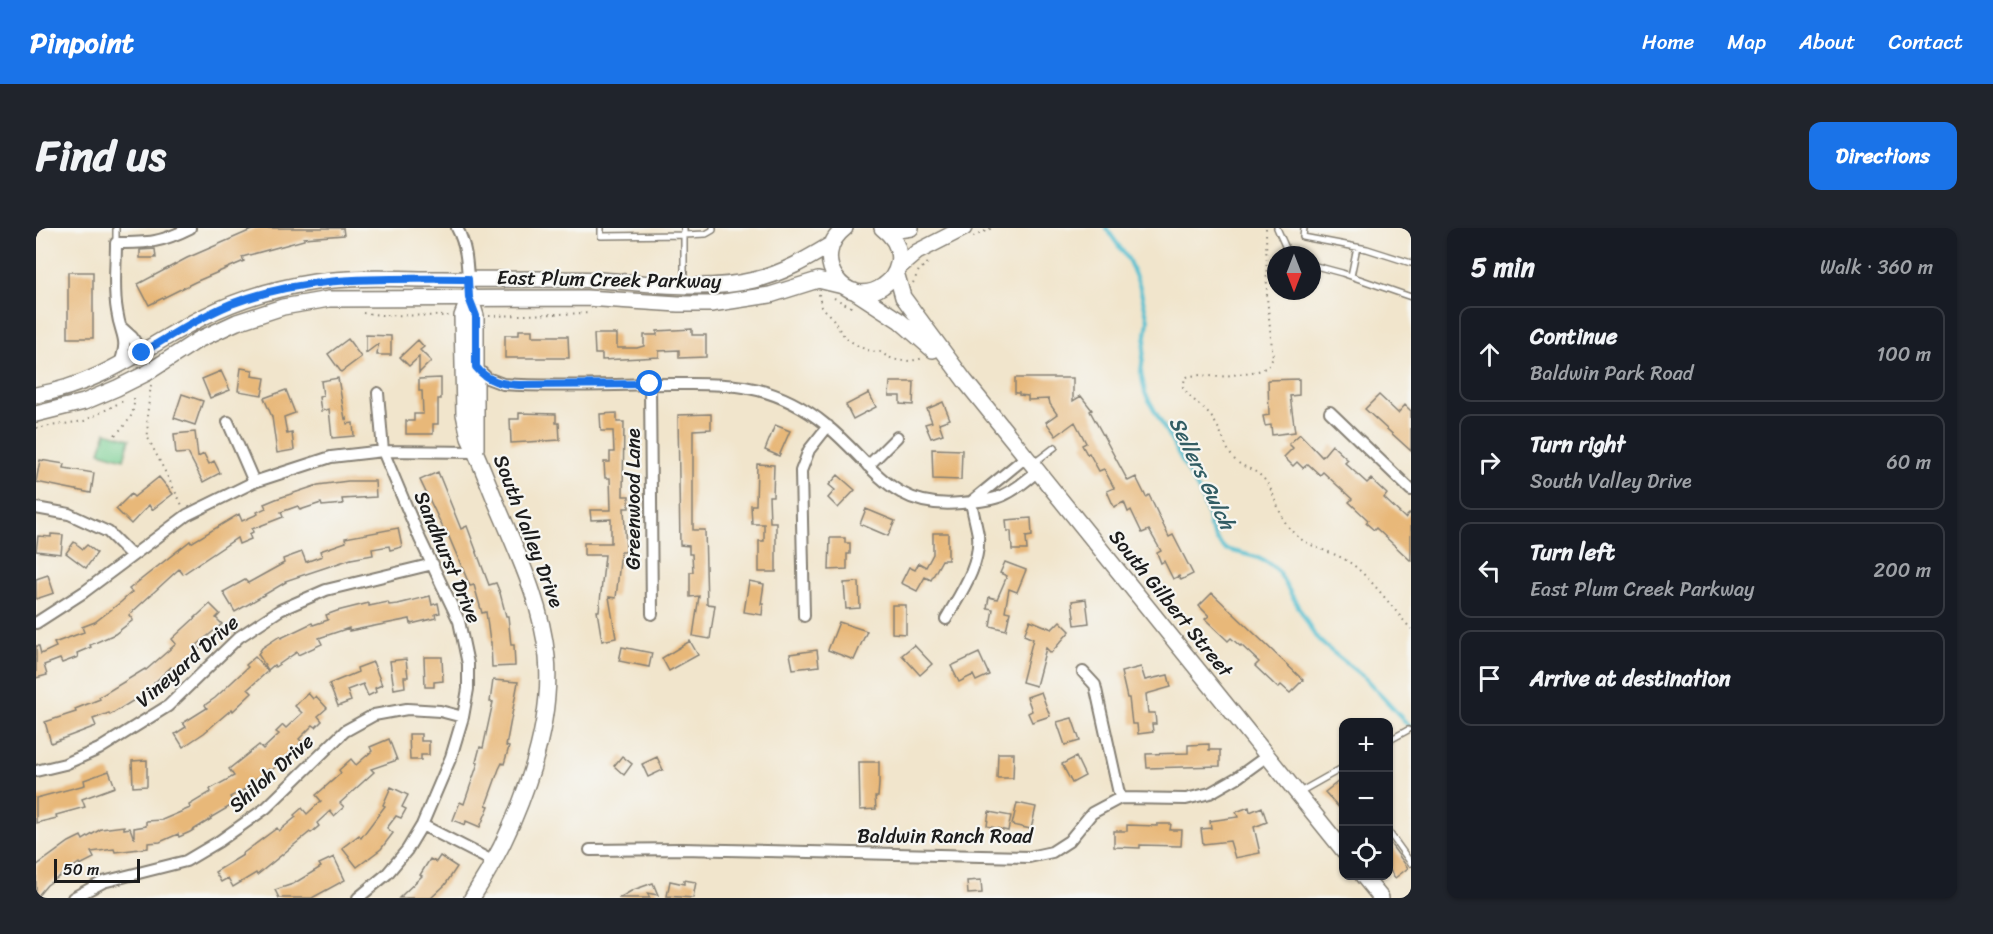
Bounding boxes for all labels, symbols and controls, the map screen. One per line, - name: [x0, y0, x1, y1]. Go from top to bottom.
- text: Pinpoint: [30, 18, 134, 67]
- text: Home: [1642, 23, 1694, 61]
- text: Map: [1727, 23, 1766, 61]
- text: About: [1799, 23, 1856, 61]
- text: Contact: [1889, 23, 1963, 61]
- text: Find us: [36, 119, 166, 193]
- button: Directions: [1809, 122, 1957, 190]
- text: 5 min: [1471, 244, 1535, 290]
- north arrow: [1267, 246, 1321, 300]
- text: Walk · 360 m: [1820, 250, 1933, 285]
- street label: East Plum Creek Parkway: [497, 260, 722, 299]
- text: Continue: [1530, 317, 1618, 356]
- text: 100 m: [1877, 337, 1931, 372]
- icon: ahead: [1473, 338, 1506, 371]
- route end: [128, 339, 154, 365]
- text: Baldwin Park Road: [1530, 356, 1693, 391]
- route start: [636, 370, 662, 396]
- water label: Sellers Gulch: [1158, 410, 1247, 538]
- text: Turn right: [1530, 425, 1625, 464]
- street label: Greenwood Lane: [616, 428, 651, 570]
- text: 60 m: [1886, 445, 1931, 480]
- icon: right: [1473, 446, 1506, 479]
- street label: South Valley Drive: [483, 449, 574, 613]
- text: South Valley Drive: [1530, 464, 1692, 499]
- street label: Sandhurst Drive: [404, 485, 491, 629]
- street label: South Gilbert Street: [1100, 521, 1242, 686]
- text: Turn left: [1530, 533, 1615, 572]
- text: 200 m: [1874, 553, 1931, 588]
- icon: left: [1473, 554, 1506, 587]
- text: East Plum Creek Parkway: [1530, 572, 1754, 607]
- street label: Vineyard Drive: [128, 606, 247, 717]
- text: Arrive at destination: [1530, 659, 1731, 698]
- icon: arrive: [1473, 662, 1506, 695]
- map controls: [1339, 718, 1393, 880]
- button: +: [1339, 718, 1393, 772]
- street label: Shiloh Drive: [220, 725, 322, 822]
- button: −: [1339, 772, 1393, 826]
- street label: Baldwin Ranch Road: [857, 819, 1034, 854]
- button: locate: [1339, 826, 1393, 880]
- text: 50 m: [63, 855, 99, 884]
- scale bar: [54, 856, 140, 884]

